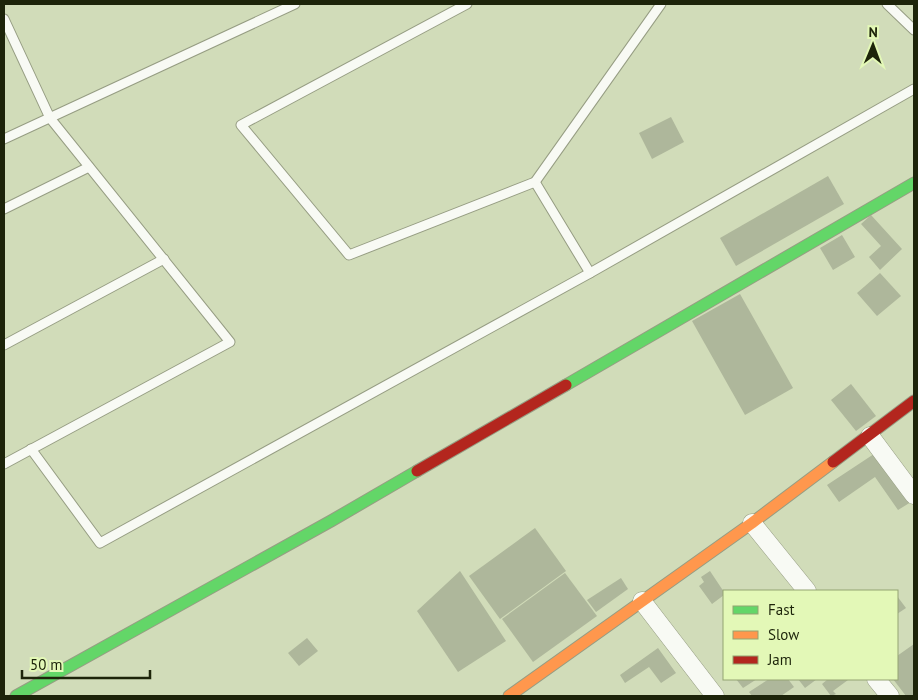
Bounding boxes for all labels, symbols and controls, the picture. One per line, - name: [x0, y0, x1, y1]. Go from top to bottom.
- north arrow: [848, 20, 898, 70]
- text: N: [868, 23, 878, 41]
- legend: [723, 590, 898, 680]
- text: Fast: [768, 600, 795, 619]
- text: Slow: [768, 625, 799, 644]
- scale bar: [22, 648, 150, 680]
- text: Jam: [767, 650, 792, 669]
- text: 50 m: [30, 655, 63, 674]

